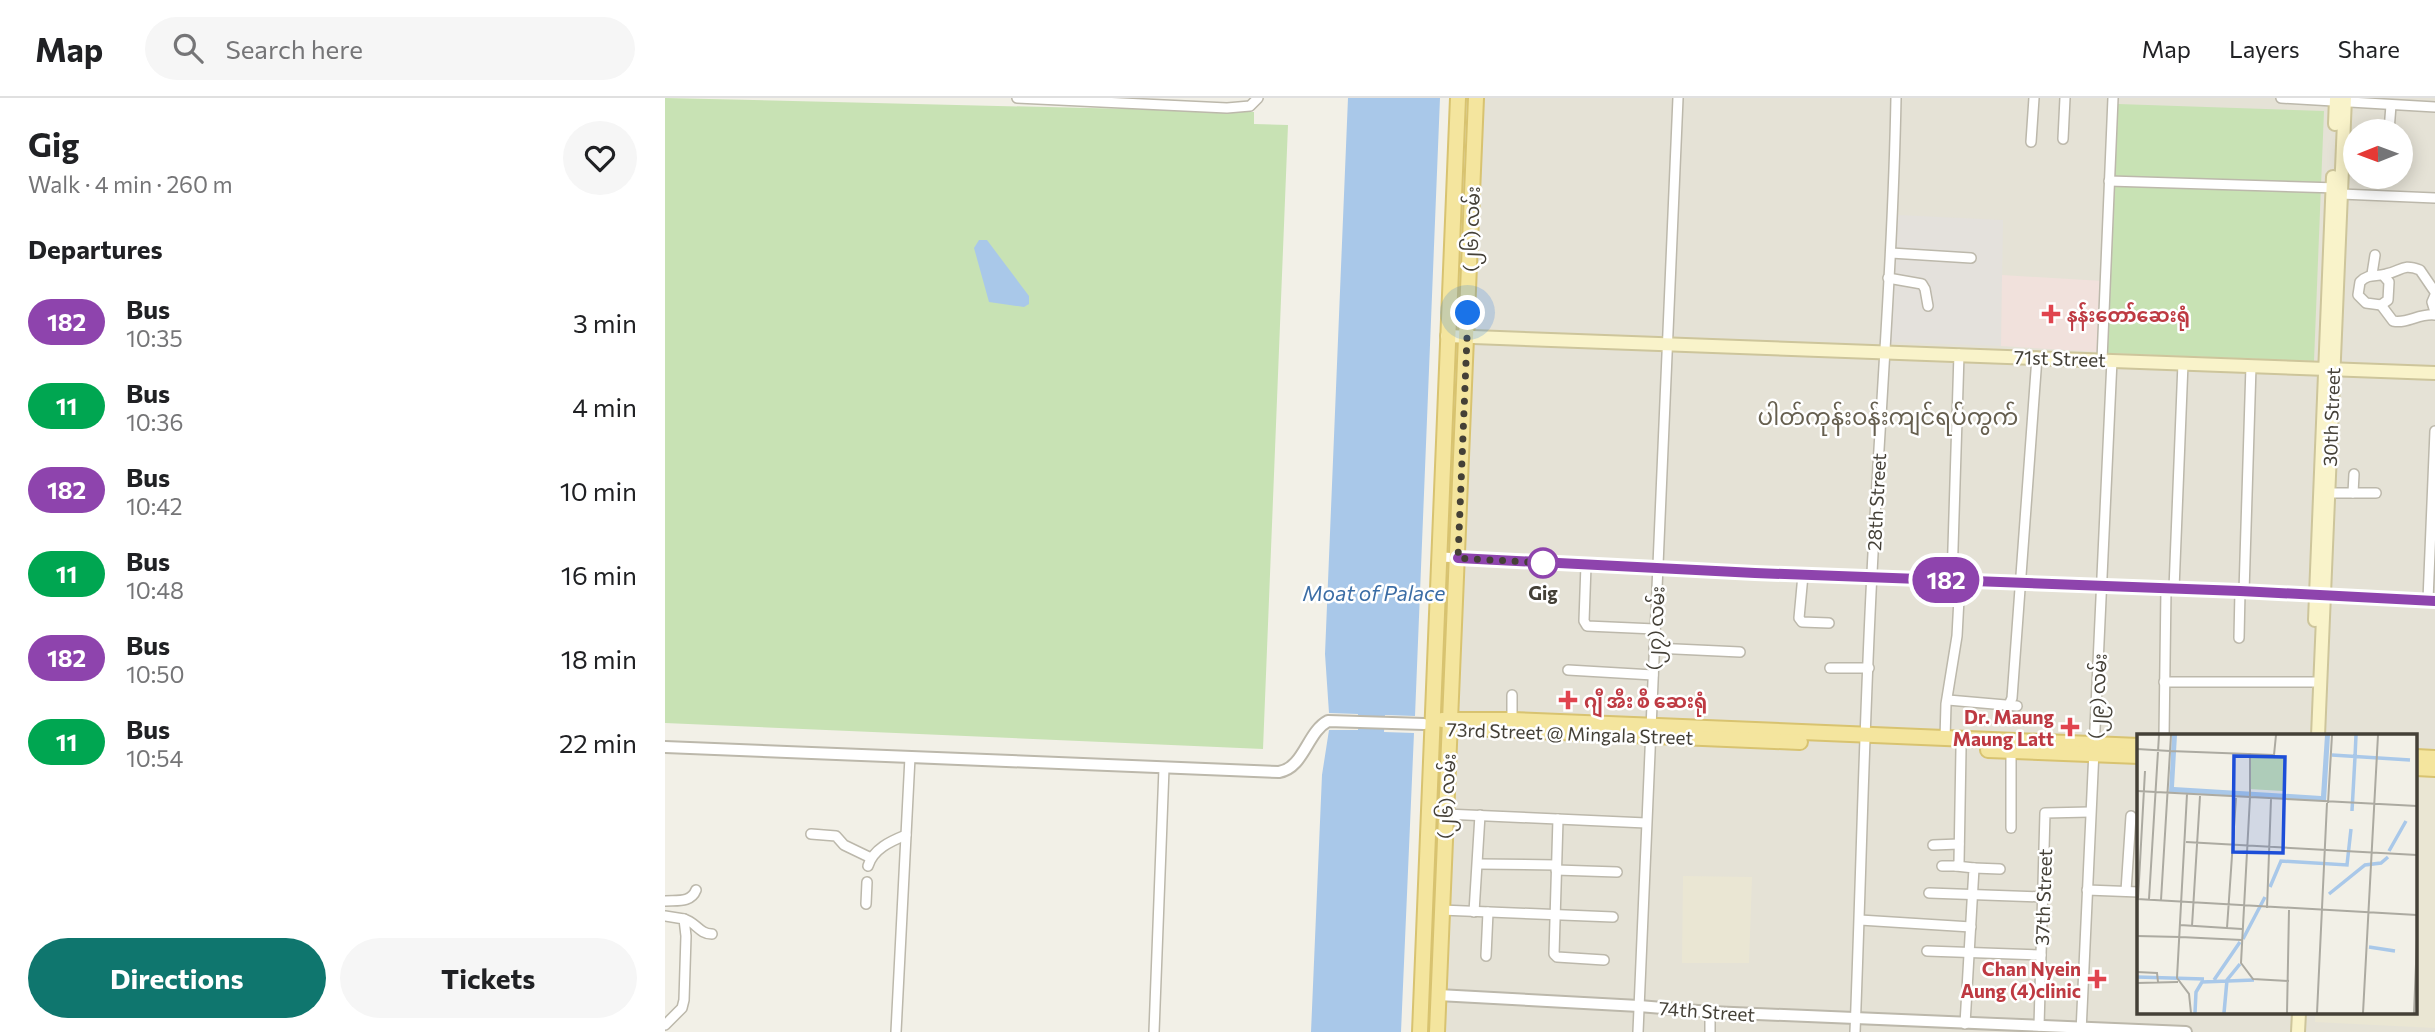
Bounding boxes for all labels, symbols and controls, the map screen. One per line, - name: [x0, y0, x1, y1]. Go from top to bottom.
- search box: [145, 17, 635, 80]
- text: Map: [35, 28, 103, 69]
- icon: search: [169, 29, 207, 67]
- text: Search here: [225, 33, 363, 64]
- text: Map: [2142, 34, 2191, 63]
- text: Layers: [2229, 34, 2300, 63]
- text: Share: [2338, 34, 2400, 63]
- north arrow: [2343, 119, 2413, 189]
- map controls: [2343, 119, 2413, 189]
- button: heart: [563, 121, 637, 195]
- text: Gig: [28, 123, 79, 164]
- text: Walk · 4 min · 260 m: [28, 170, 233, 198]
- street label: (၂၆) လမ်း: [1456, 186, 1489, 272]
- text: Departures: [28, 233, 163, 264]
- text: Bus: [126, 293, 170, 324]
- your location: [1450, 295, 1485, 330]
- place label: နန်းတော်ဆေးရုံ: [2067, 302, 2190, 331]
- marker: နန်းတော်ဆေးရုံ: [2041, 304, 2061, 324]
- text: 182: [47, 307, 86, 336]
- text: 3 min: [573, 307, 637, 338]
- text: 10:35: [126, 324, 183, 352]
- street label: 71st Street: [2014, 345, 2107, 371]
- street label: 30th Street: [2318, 367, 2344, 467]
- text: Bus: [126, 377, 170, 408]
- text: 11: [56, 391, 77, 420]
- text: 4 min: [572, 391, 637, 422]
- district label: ပါတ်ကုန်းဝန်းကျင်ရပ်ကွက်: [1758, 401, 2018, 436]
- text: 10:36: [126, 408, 183, 436]
- street label: 28th Street: [1862, 452, 1890, 552]
- text: Bus: [126, 461, 170, 492]
- text: 182: [47, 475, 86, 504]
- text: 10 min: [560, 475, 637, 506]
- text: 10:42: [126, 492, 183, 520]
- text: Bus: [126, 545, 170, 576]
- marker: Gig: [1528, 548, 1558, 578]
- line badge: 182: [1906, 557, 1986, 603]
- text: 11: [56, 559, 77, 588]
- text: 16 min: [561, 559, 637, 590]
- text: 182: [1926, 565, 1966, 594]
- text: 10:48: [126, 576, 184, 604]
- water label: Moat of Palace: [1303, 580, 1445, 605]
- place label: Gig: [1528, 581, 1558, 604]
- street label: (၂၇) လမ်း: [1639, 585, 1674, 671]
- text: Bus: [126, 629, 170, 660]
- text: 182: [47, 643, 86, 672]
- text: 18 min: [561, 643, 637, 674]
- street label: (၂၉) လမ်း: [2081, 653, 2116, 740]
- text: 10:50: [126, 660, 185, 688]
- place label: ဂျီ အီး စီ ဆေးရုံ: [1584, 688, 1707, 718]
- marker: ဂျီ အီး စီ ဆေးရုံ: [1558, 690, 1578, 710]
- place label: Dr. Maung Maung Latt: [1953, 705, 2055, 750]
- text: Bus: [126, 713, 170, 744]
- street label: 73rd Street @ Mingala Street: [1446, 717, 1694, 749]
- marker: Dr. Maung Maung Latt: [2060, 717, 2080, 737]
- text: 11: [56, 727, 77, 756]
- text: 22 min: [559, 727, 637, 758]
- inset map: [2137, 734, 2417, 1014]
- text: 10:54: [126, 744, 183, 772]
- street label: (၂၆) လမ်း: [1430, 753, 1465, 840]
- street label: 37th Street: [2030, 848, 2056, 946]
- button: Directions: [28, 938, 326, 1018]
- button: Tickets: [340, 938, 637, 1018]
- place label: Chan Nyein Aung (4)clinic: [1961, 957, 2081, 1002]
- marker: Chan Nyein Aung (4)clinic: [2087, 969, 2107, 989]
- street label: 74th Street: [1658, 996, 1756, 1026]

